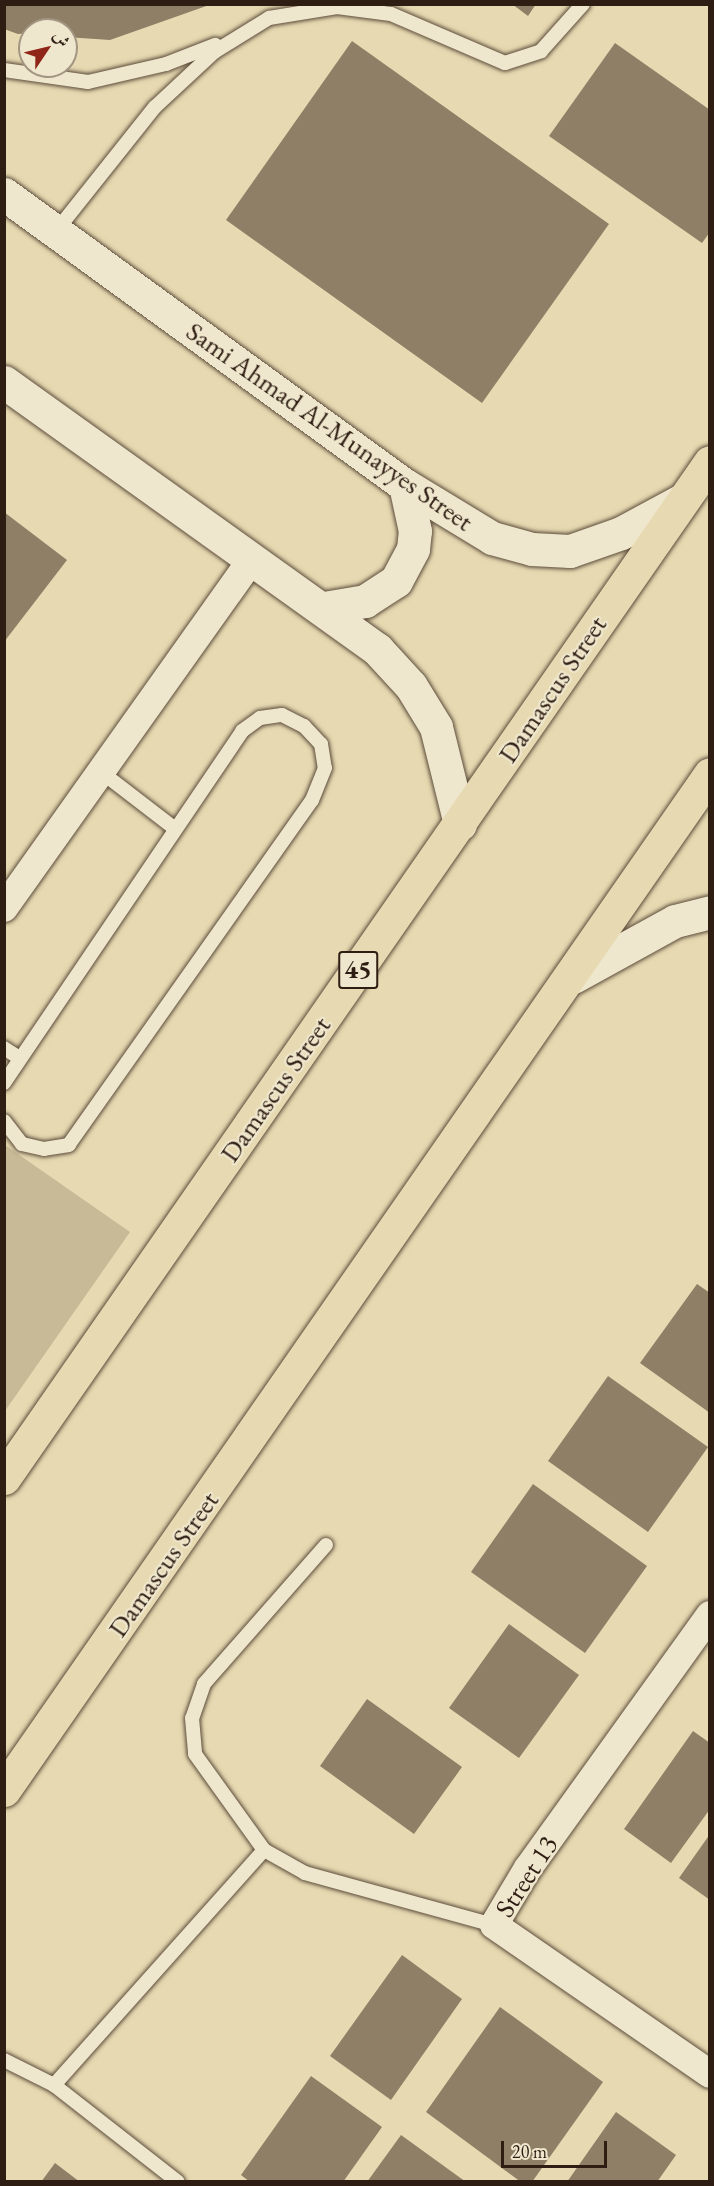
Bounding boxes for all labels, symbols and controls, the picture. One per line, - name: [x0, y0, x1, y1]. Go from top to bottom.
- north arrow: [18, 18, 78, 78]
- text: ش: [48, 26, 75, 51]
- street label: Sami Ahmad Al-Munayyes Street: [180, 314, 480, 538]
- street label: Damascus Street: [491, 609, 613, 769]
- road number: 45: [337, 947, 379, 993]
- street label: Damascus Street: [213, 1010, 337, 1168]
- street label: Damascus Street: [101, 1485, 225, 1643]
- street label: Street 13: [488, 1829, 564, 1923]
- scale bar: [504, 2129, 610, 2167]
- text: 20 m: [512, 2140, 547, 2163]

